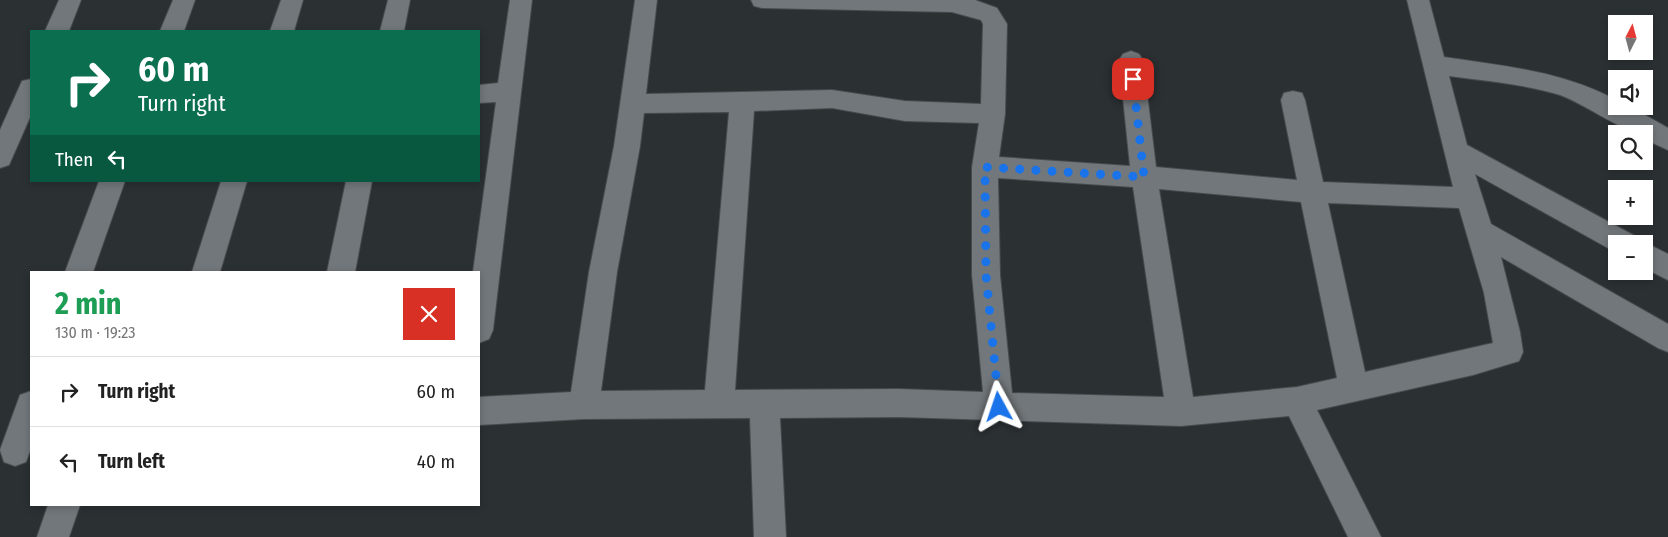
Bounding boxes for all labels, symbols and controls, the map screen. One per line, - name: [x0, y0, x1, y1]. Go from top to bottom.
- north arrow: [1608, 15, 1652, 60]
- map controls: [1608, 15, 1653, 280]
- text: 60 m: [138, 48, 209, 90]
- icon: right: [55, 50, 120, 115]
- pin: [1112, 58, 1154, 100]
- icon: arrive: [1119, 65, 1147, 93]
- button: sound: [1608, 70, 1653, 115]
- text: Turn right: [138, 90, 226, 117]
- button: search: [1608, 125, 1653, 170]
- icon: left: [103, 145, 131, 173]
- text: Then: [55, 148, 93, 171]
- button: +: [1608, 180, 1653, 225]
- button: −: [1608, 235, 1653, 280]
- text: 2 min: [55, 286, 122, 322]
- button: close: [403, 288, 455, 340]
- text: 130 m · 19:23: [55, 323, 135, 342]
- icon: right: [55, 378, 83, 406]
- text: Turn right: [98, 380, 175, 403]
- text: 60 m: [417, 380, 455, 403]
- position arrow: [972, 380, 1024, 432]
- icon: left: [55, 448, 83, 476]
- text: Turn left: [98, 450, 165, 473]
- text: 40 m: [417, 450, 455, 473]

